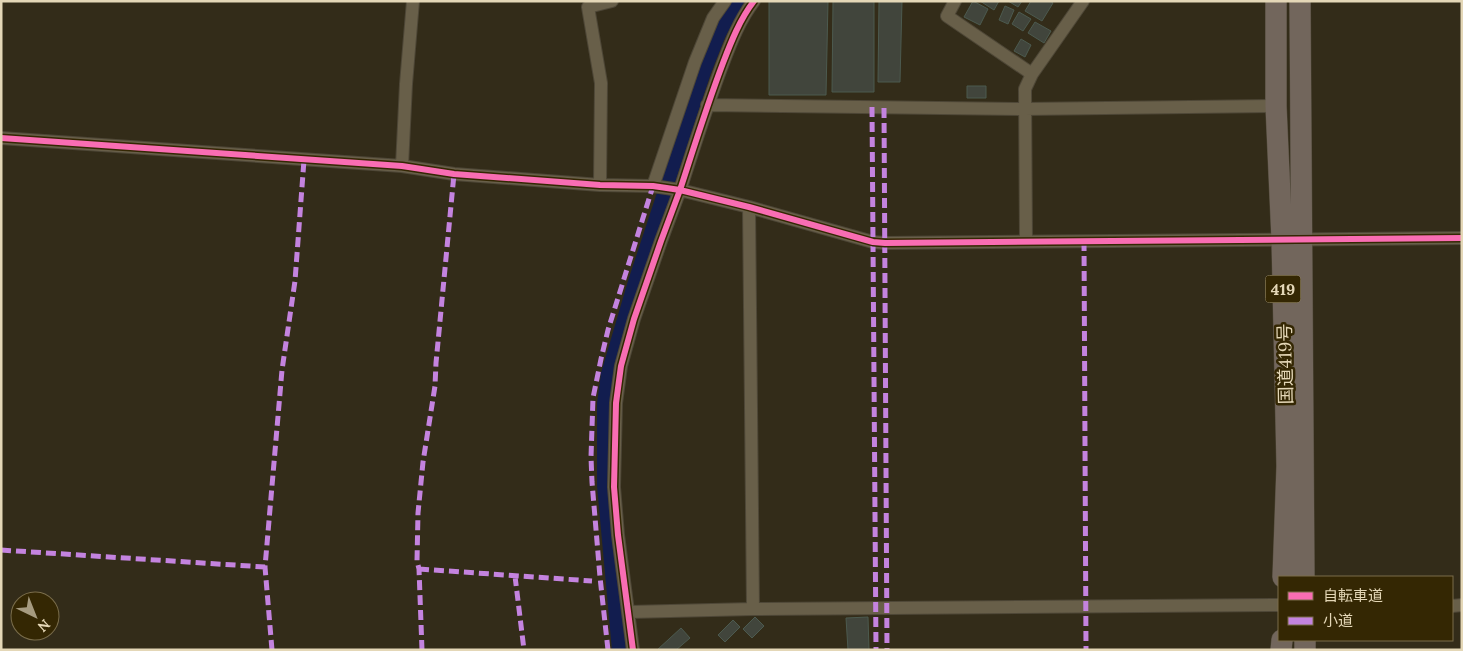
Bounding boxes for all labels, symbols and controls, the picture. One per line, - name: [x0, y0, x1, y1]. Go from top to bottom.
- road number: 419: [1266, 276, 1300, 302]
- street label: 国道419号: [1273, 323, 1297, 405]
- legend: [1278, 576, 1453, 641]
- text: 自転車道: [1323, 586, 1383, 605]
- north arrow: [10, 591, 60, 641]
- text: 小道: [1323, 611, 1353, 630]
- text: N: [34, 615, 54, 636]

